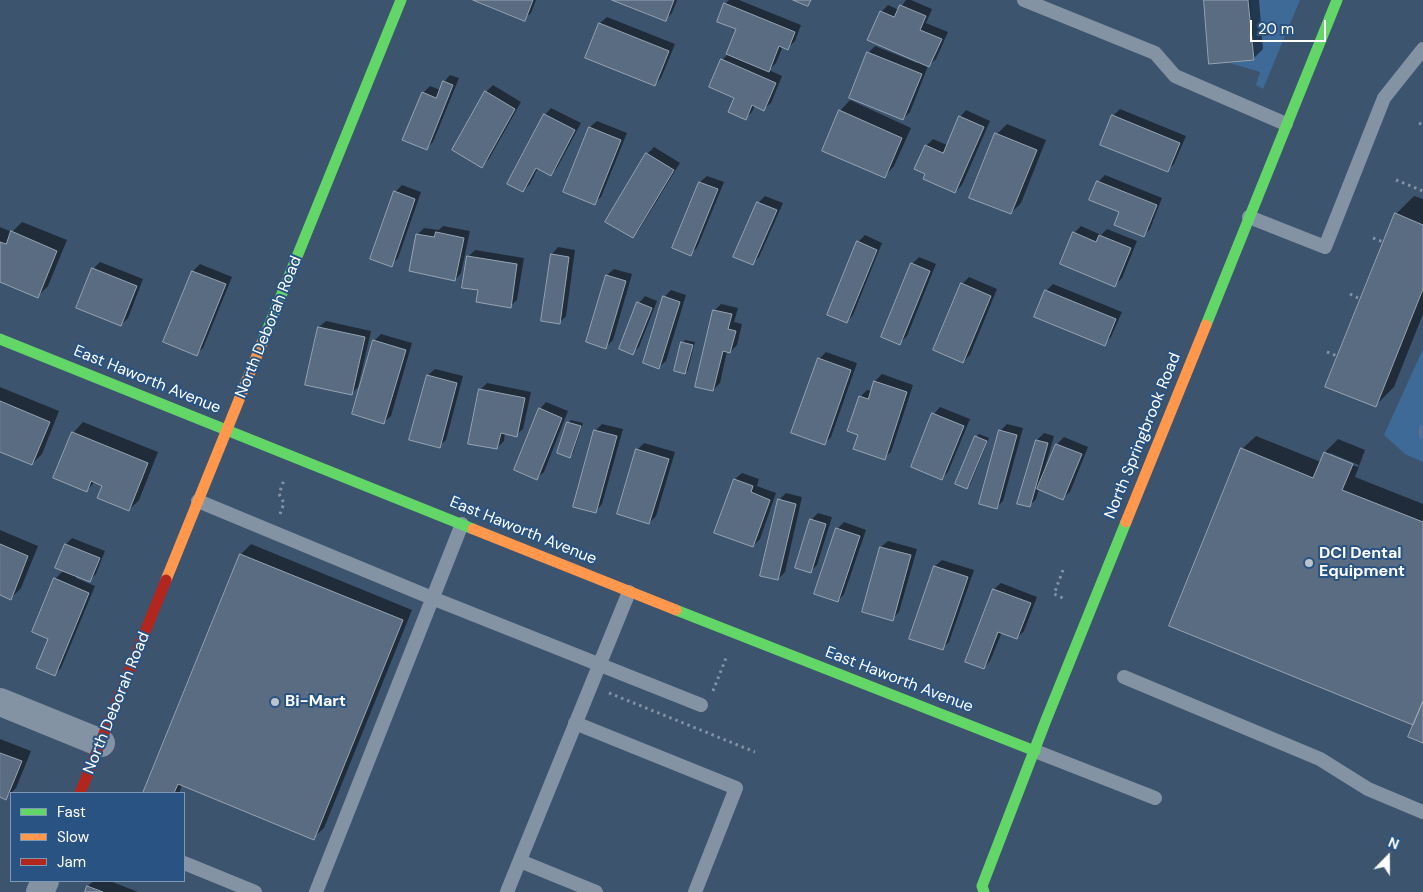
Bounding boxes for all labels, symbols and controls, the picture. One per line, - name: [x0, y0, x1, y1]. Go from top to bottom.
- scale bar: [1253, 10, 1329, 42]
- text: 20 m: [1258, 19, 1294, 39]
- street label: North Deborah Road: [232, 253, 306, 401]
- street label: East Haworth Avenue: [71, 342, 223, 418]
- street label: North Springbrook Road: [1101, 350, 1185, 522]
- street label: East Haworth Avenue: [447, 493, 599, 569]
- place label: DCI Dental Equipment: [1319, 544, 1405, 582]
- marker: DCI Dental Equipment: [1303, 557, 1315, 569]
- street label: North Deborah Road: [80, 629, 154, 777]
- street label: East Haworth Avenue: [822, 643, 976, 717]
- place label: Bi-Mart: [285, 692, 346, 712]
- marker: Bi-Mart: [269, 696, 281, 708]
- legend: [10, 792, 185, 882]
- text: Fast: [57, 802, 86, 822]
- text: Slow: [57, 827, 89, 847]
- north arrow: [1363, 832, 1413, 882]
- text: N: [1386, 833, 1402, 853]
- text: Jam: [57, 852, 86, 872]

